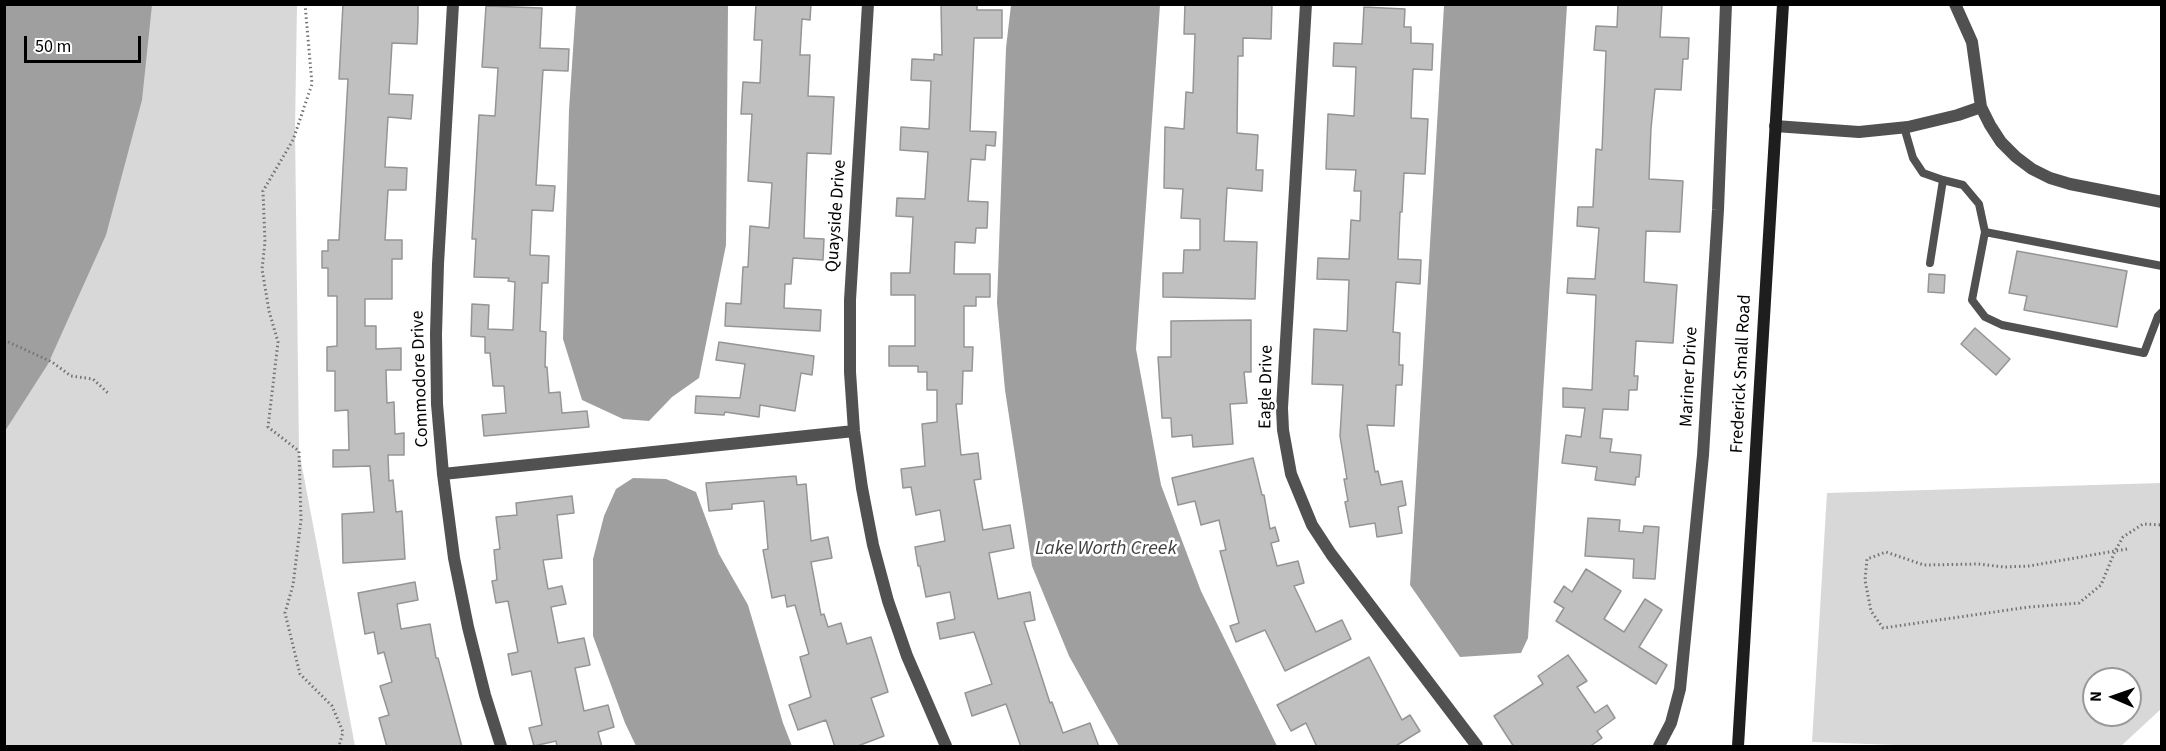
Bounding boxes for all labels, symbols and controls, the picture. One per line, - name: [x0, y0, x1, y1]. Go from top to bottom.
- scale bar: [27, 24, 144, 62]
- text: 50 m: [35, 34, 71, 59]
- street label: Quayside Drive: [822, 159, 852, 273]
- street label: Frederick Small Road: [1727, 294, 1757, 454]
- street label: Commodore Drive: [408, 310, 434, 448]
- street label: Mariner Drive: [1677, 326, 1703, 428]
- street label: Eagle Drive: [1255, 345, 1279, 429]
- water label: Lake Worth Creek: [1035, 538, 1177, 562]
- north arrow: [2082, 667, 2142, 727]
- text: N: [2085, 691, 2107, 702]

